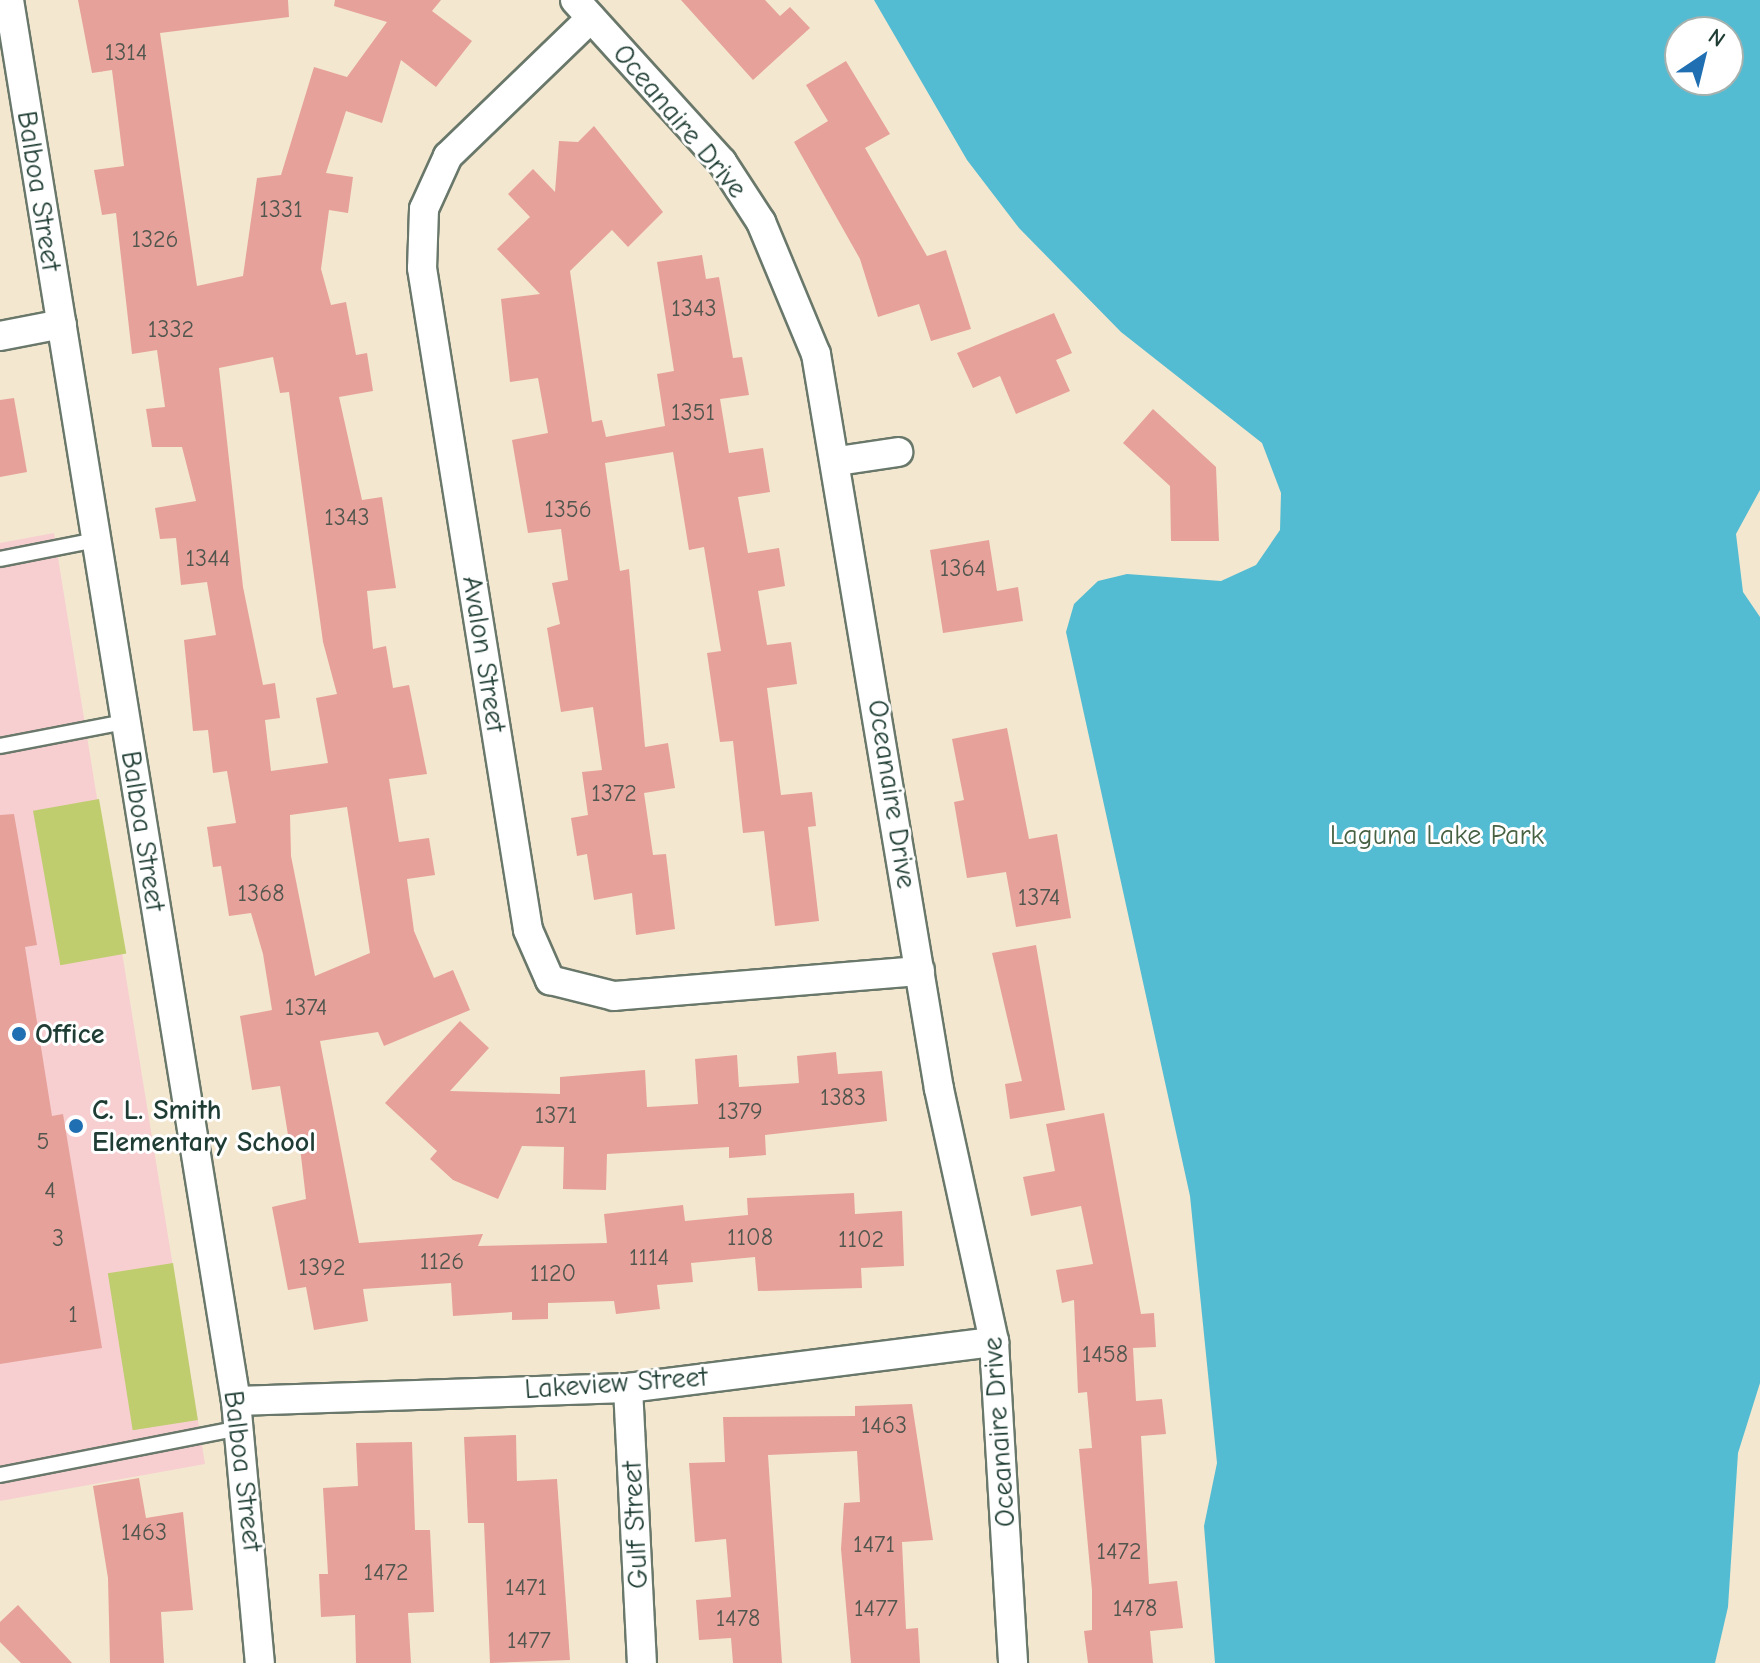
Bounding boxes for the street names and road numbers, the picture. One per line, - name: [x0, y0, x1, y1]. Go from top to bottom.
- street label: Oceanaire Drive: [606, 37, 754, 205]
- street label: Balboa Street: [10, 109, 68, 273]
- street label: Avalon Street: [455, 573, 513, 735]
- street label: Oceanaire Drive: [861, 697, 923, 891]
- street label: Balboa Street: [114, 749, 172, 913]
- street label: Oceanaire Drive: [976, 1336, 1022, 1528]
- street label: Lakeview Street: [523, 1360, 709, 1406]
- street label: Balboa Street: [216, 1389, 270, 1553]
- street label: Gulf Street: [615, 1460, 655, 1590]

